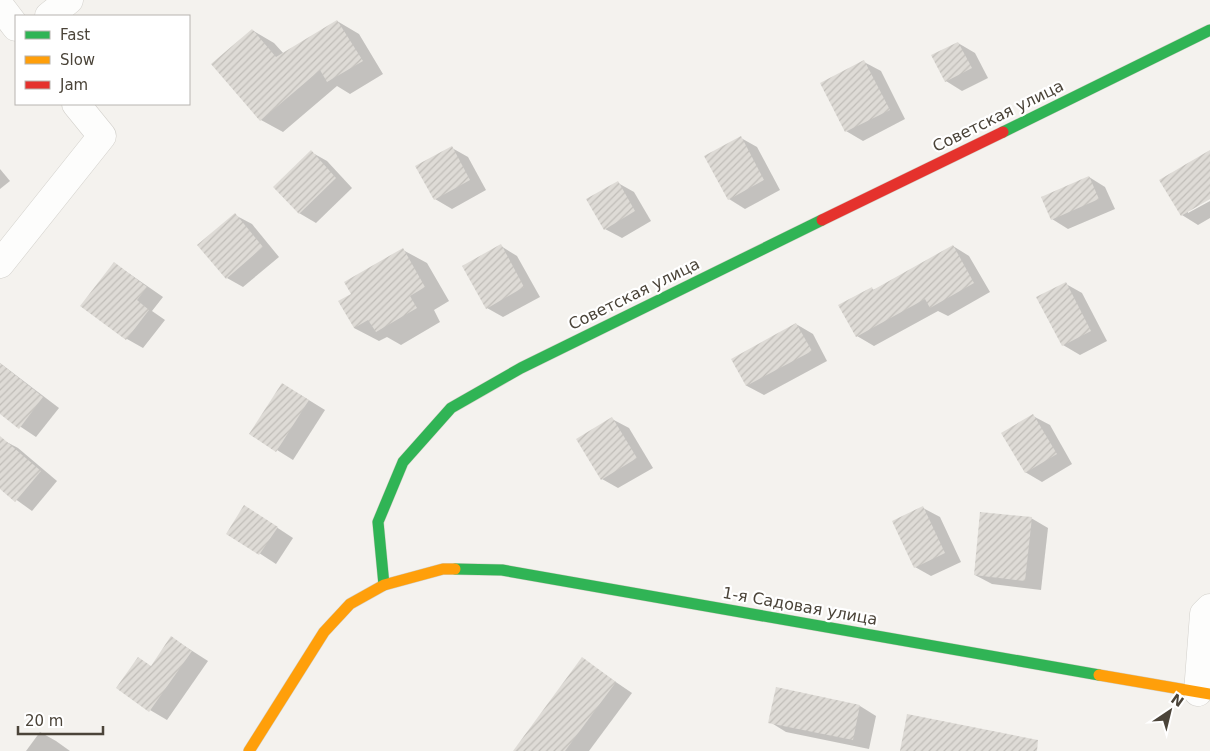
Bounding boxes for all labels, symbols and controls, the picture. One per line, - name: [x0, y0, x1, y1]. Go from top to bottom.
- legend: [15, 15, 190, 105]
- text: Fast: [60, 26, 90, 44]
- text: Slow: [60, 51, 95, 69]
- text: Jam: [59, 76, 88, 94]
- street label: Советская улица: [929, 76, 1067, 156]
- street label: Советская улица: [565, 254, 703, 334]
- street label: 1-я Садовая улица: [721, 583, 879, 629]
- north arrow: [1145, 686, 1195, 736]
- text: N: [1168, 690, 1187, 710]
- scale bar: [18, 704, 102, 736]
- text: 20 m: [25, 712, 63, 730]

